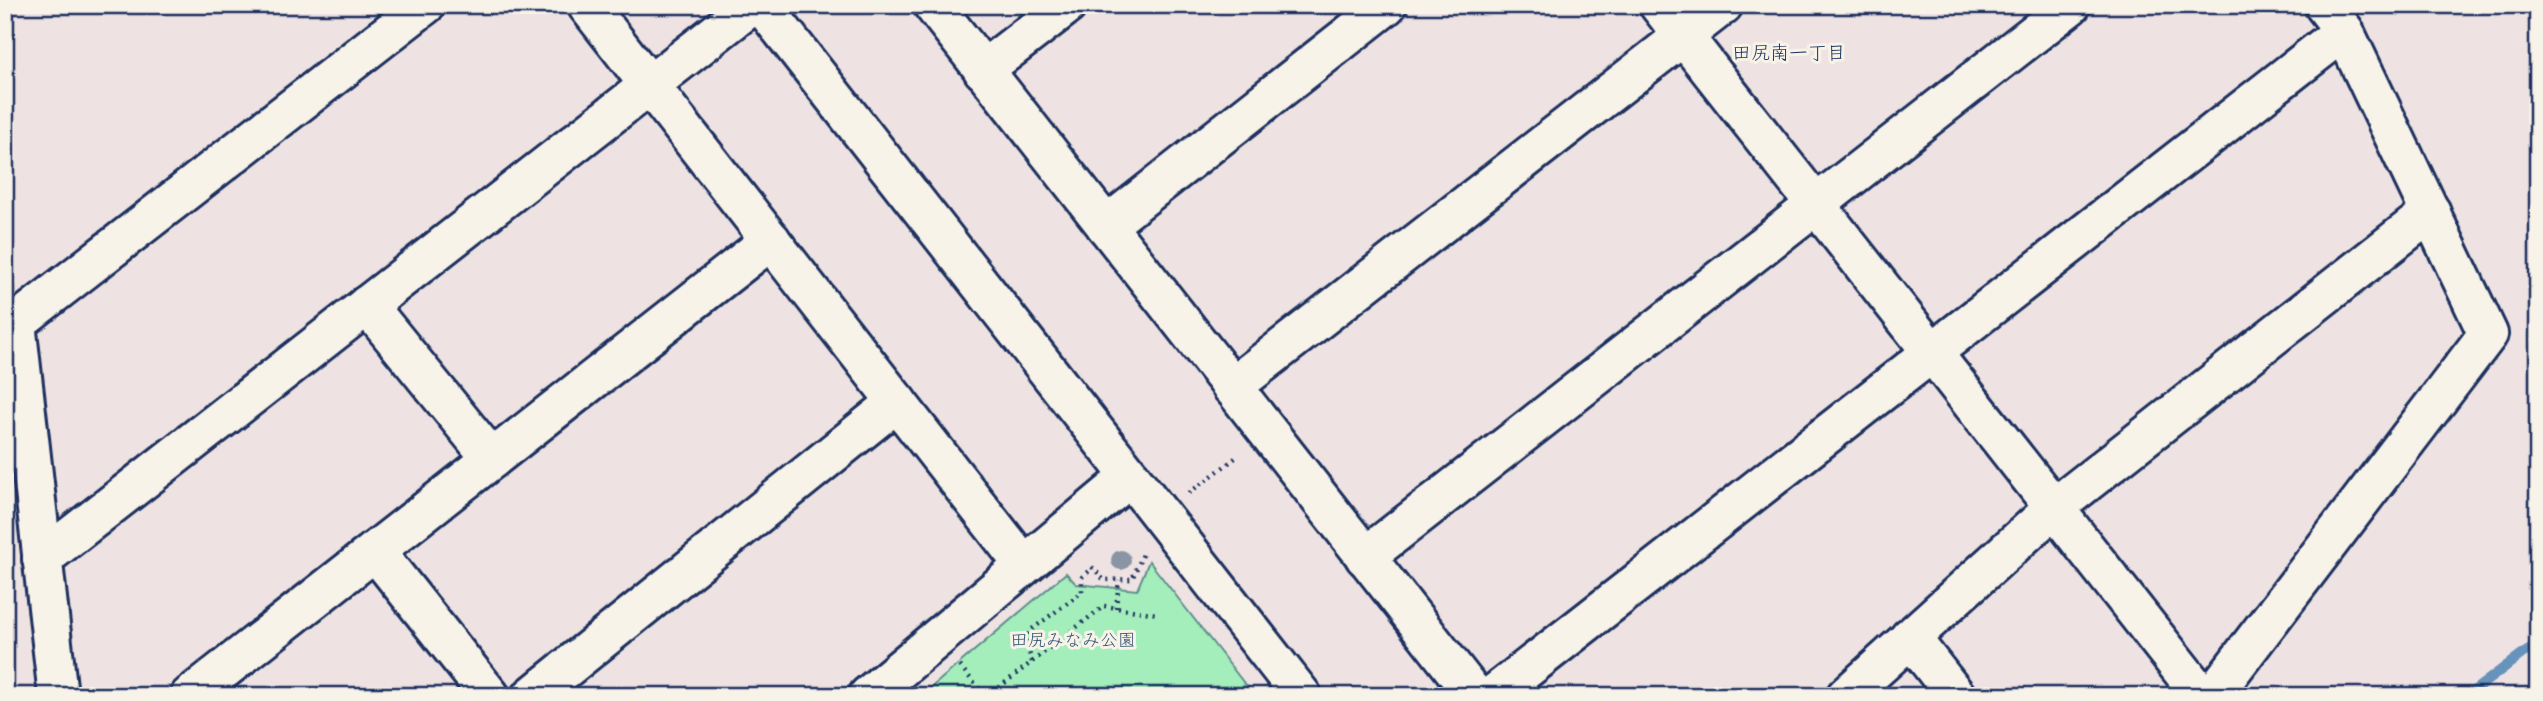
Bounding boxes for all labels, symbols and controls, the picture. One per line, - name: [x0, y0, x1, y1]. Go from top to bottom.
- district label: 田尻南一丁目: [1732, 42, 1846, 65]
- park label: 田尻みなみ公園: [1010, 630, 1136, 651]

